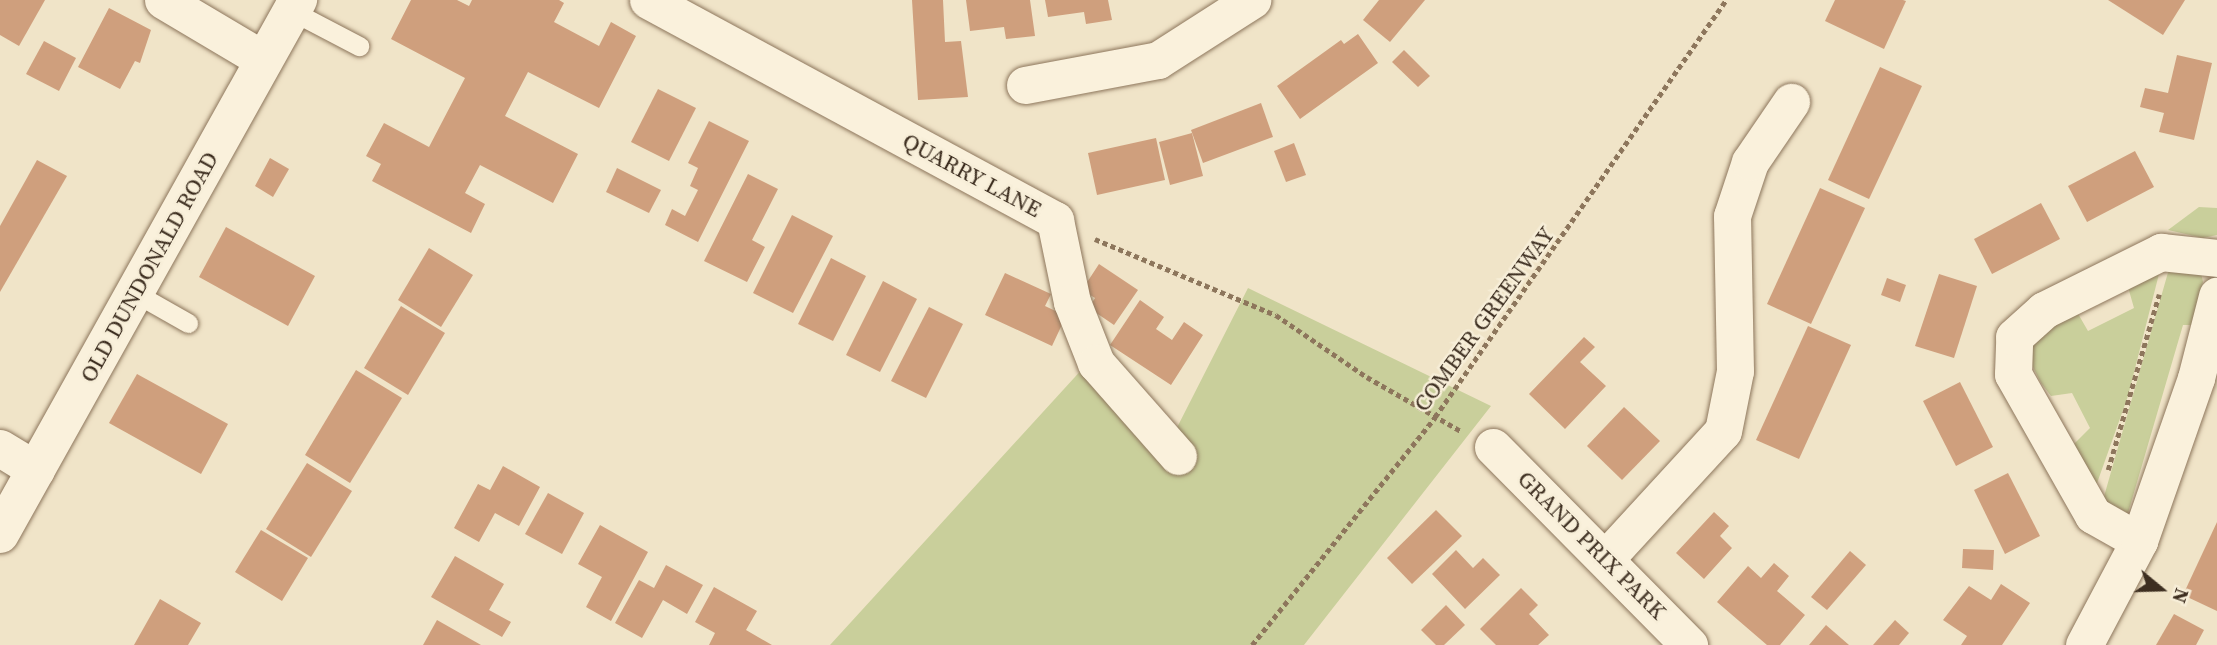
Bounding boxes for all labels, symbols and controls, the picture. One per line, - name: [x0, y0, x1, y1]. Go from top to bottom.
- street label: QUARRY LANE: [898, 127, 1046, 223]
- street label: OLD DUNDONALD ROAD: [74, 147, 224, 387]
- street label: COMBER GREENWAY: [1408, 221, 1560, 417]
- street label: GRAND PRIX PARK: [1512, 465, 1672, 625]
- north arrow: [2126, 554, 2196, 624]
- text: N: [2166, 585, 2195, 607]

